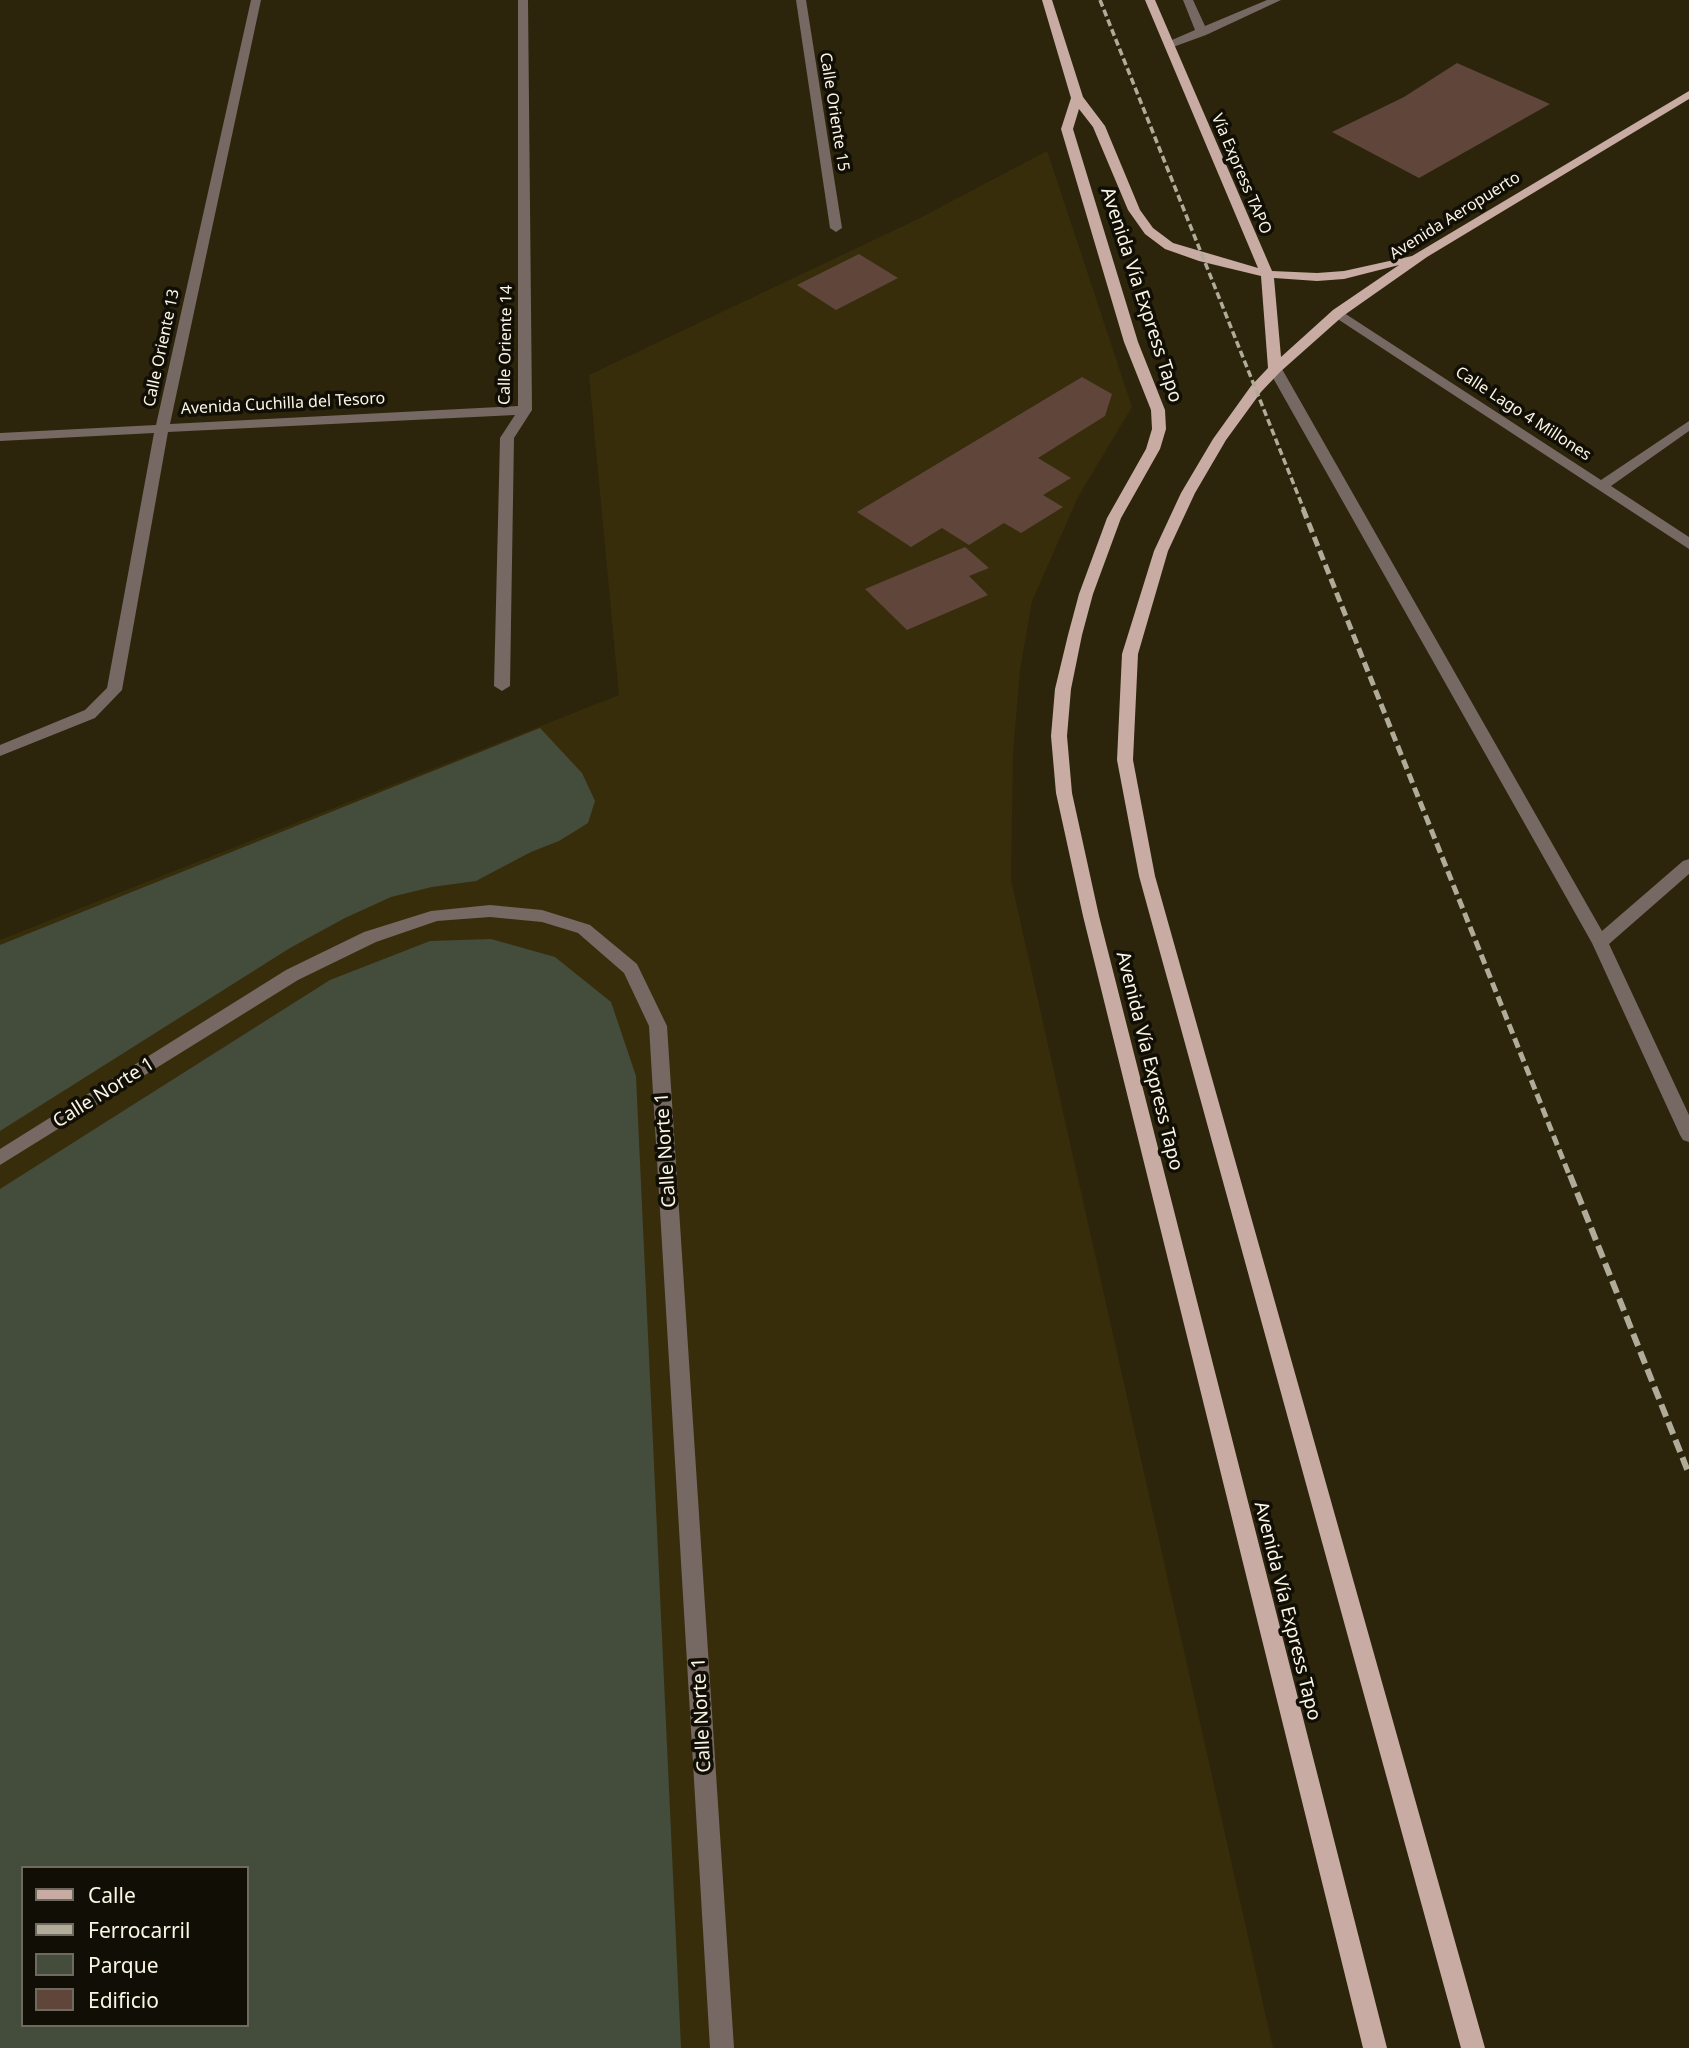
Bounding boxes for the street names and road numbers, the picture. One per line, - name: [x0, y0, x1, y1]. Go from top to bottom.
- street label: Calle Oriente 15: [815, 51, 853, 173]
- street label: Vía Express TAPO: [1207, 111, 1275, 237]
- street label: Avenida Aeropuerto: [1386, 168, 1524, 264]
- street label: Avenida Vía Express Tapo: [1095, 185, 1187, 405]
- street label: Calle Oriente 14: [495, 285, 517, 405]
- street label: Calle Oriente 13: [140, 287, 184, 409]
- street label: Calle Lago 4 Millones: [1452, 363, 1594, 465]
- street label: Avenida Cuchilla del Tesoro: [180, 389, 386, 419]
- street label: Avenida Vía Express Tapo: [1111, 949, 1187, 1173]
- street label: Calle Norte 1: [49, 1053, 159, 1133]
- street label: Calle Norte 1: [651, 1092, 681, 1208]
- street label: Avenida Vía Express Tapo: [1249, 1499, 1325, 1723]
- street label: Calle Norte 1: [688, 1657, 716, 1773]

